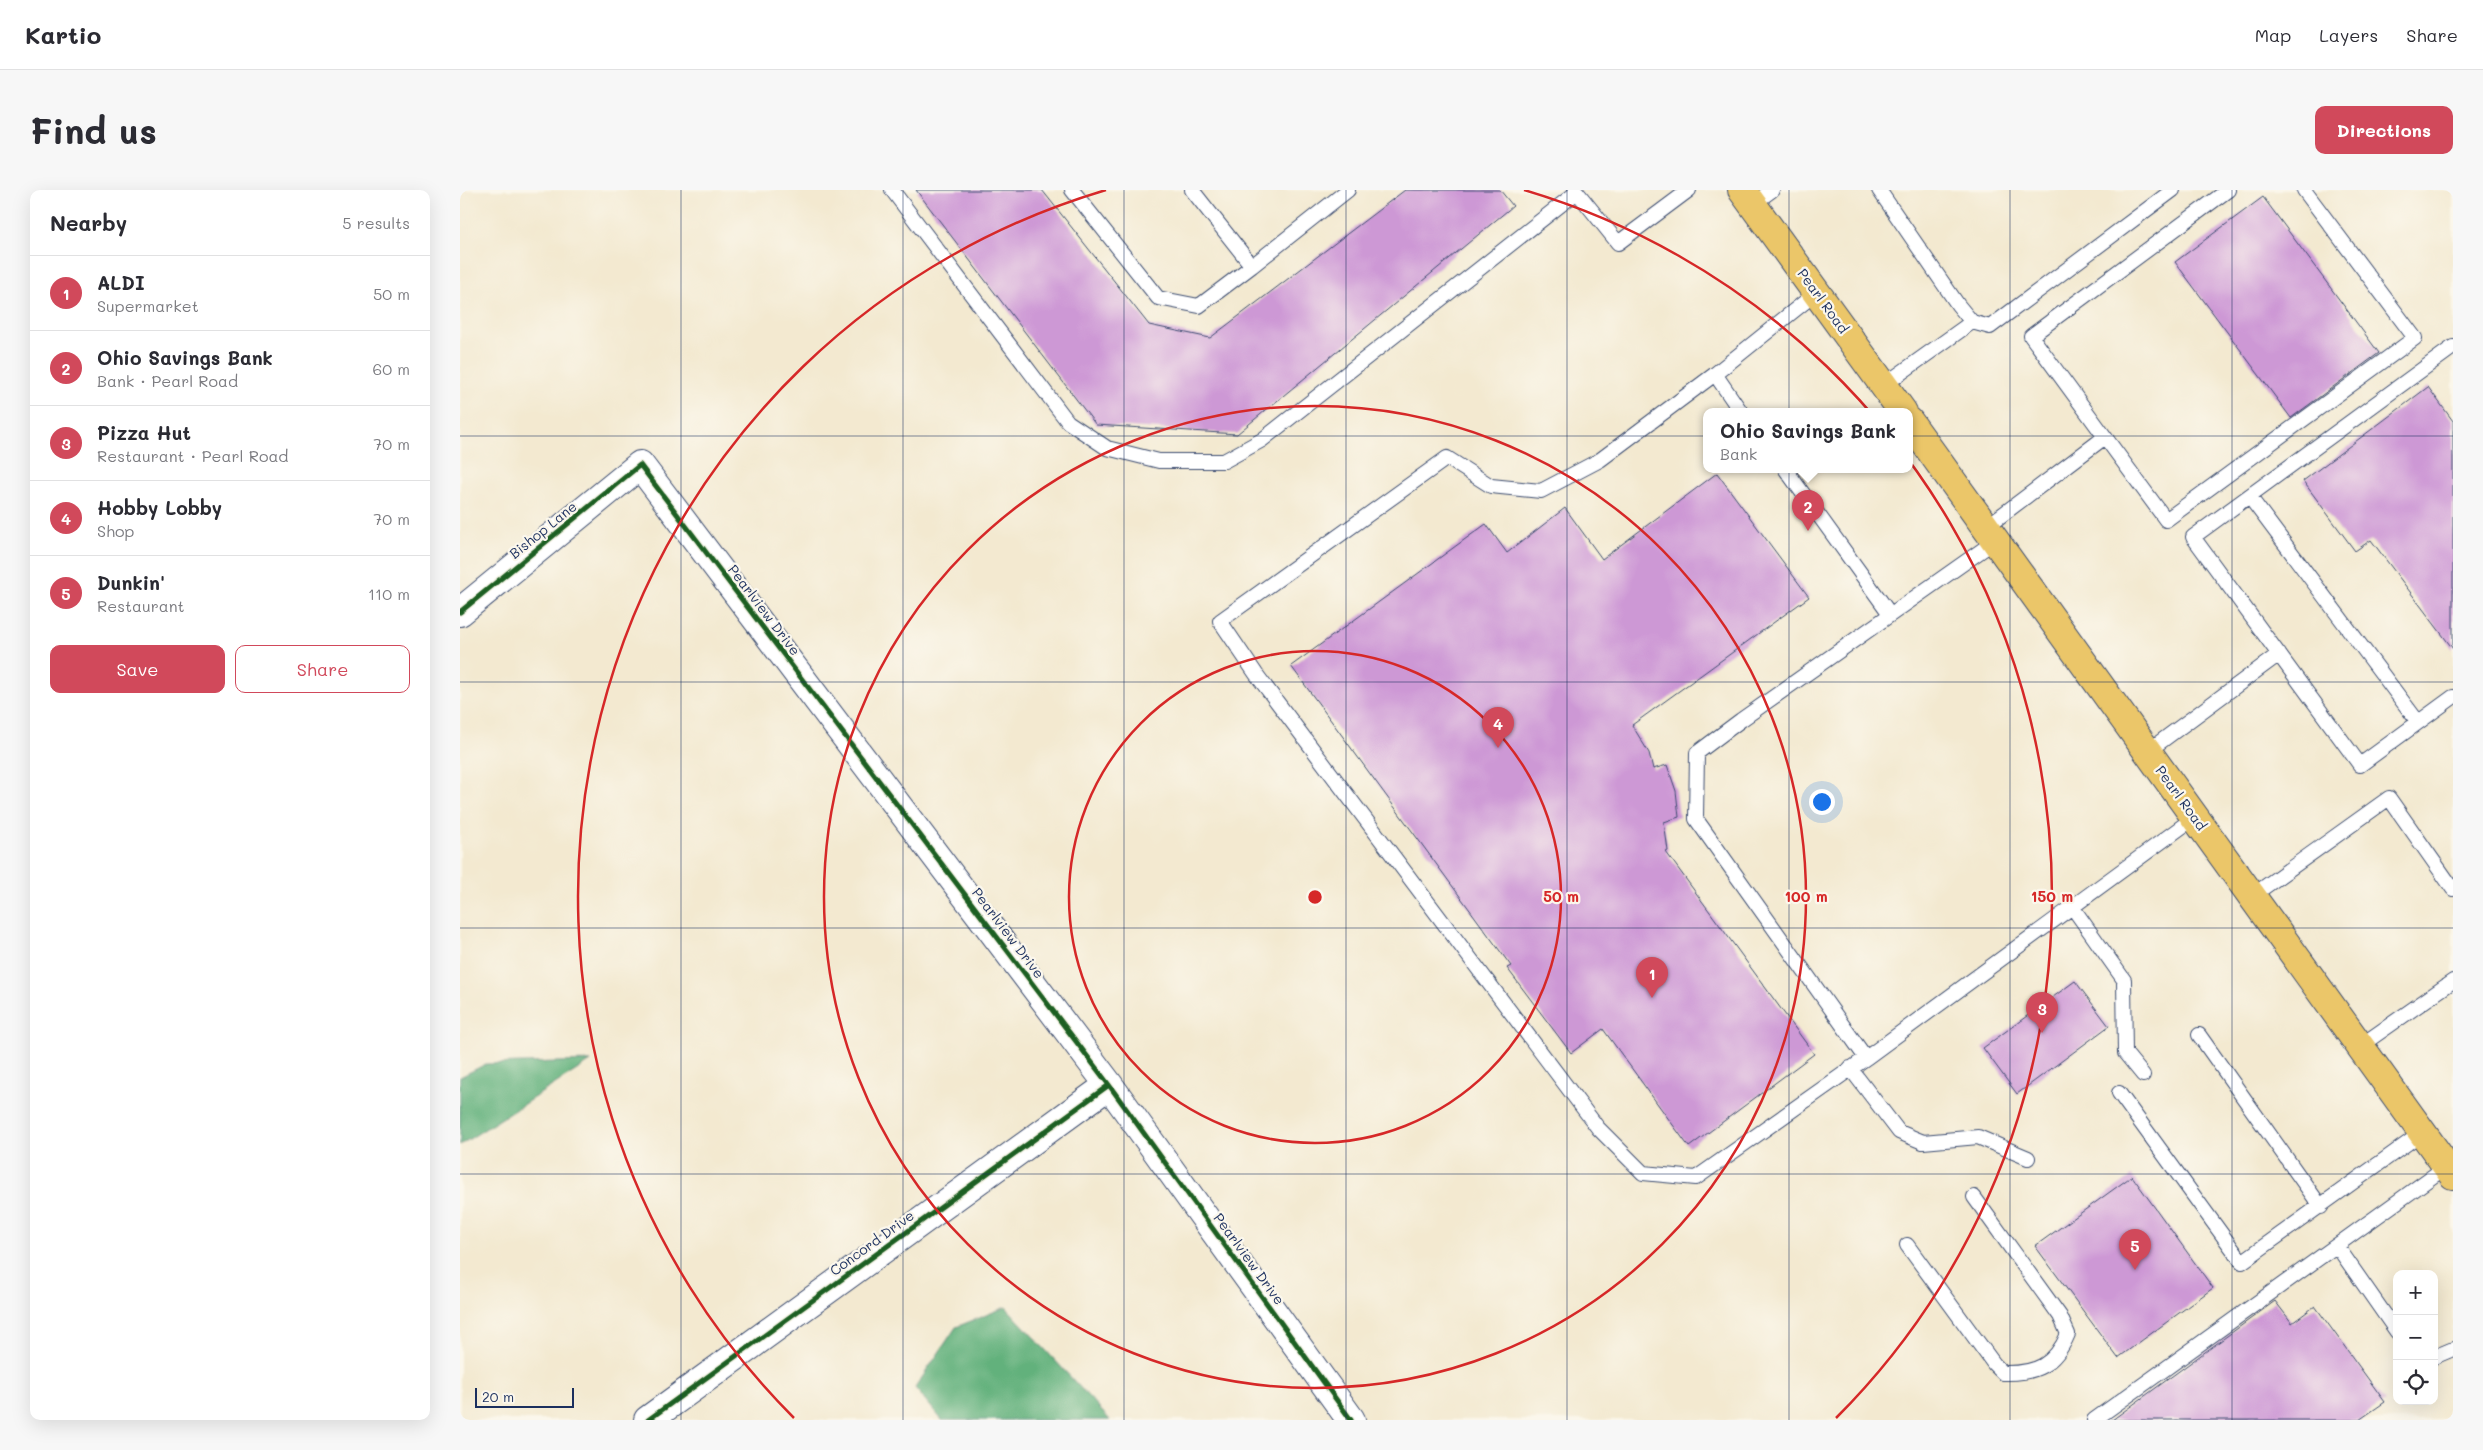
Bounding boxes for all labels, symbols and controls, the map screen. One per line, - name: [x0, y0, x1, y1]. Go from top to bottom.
- text: Kartio: [25, 19, 101, 50]
- text: Map: [2255, 23, 2291, 47]
- text: Layers: [2319, 23, 2378, 47]
- text: Share: [2406, 23, 2458, 47]
- button: Directions: [2315, 106, 2453, 154]
- text: Find us: [30, 107, 157, 153]
- text: Nearby: [50, 209, 127, 236]
- text: 5 results: [342, 212, 410, 233]
- street label: Pearl Road: [1793, 264, 1853, 337]
- text: ALDI: [97, 270, 145, 295]
- text: 1: [62, 283, 70, 304]
- text: 50 m: [373, 283, 410, 304]
- text: Supermarket: [97, 295, 199, 316]
- text: Ohio Savings Bank: [97, 345, 273, 370]
- text: 2: [62, 358, 70, 379]
- text: 60 m: [373, 358, 410, 379]
- text: Bank · Pearl Road: [97, 370, 238, 391]
- popup: [1703, 408, 1913, 473]
- text: Ohio Savings Bank: [1720, 418, 1896, 443]
- text: Pizza Hut: [97, 420, 191, 445]
- text: 3: [61, 433, 71, 454]
- text: 70 m: [373, 433, 410, 454]
- text: Bank: [1720, 443, 1757, 464]
- text: Restaurant · Pearl Road: [97, 445, 289, 466]
- pin: 2: [1792, 490, 1824, 531]
- text: Hobby Lobby: [97, 495, 222, 520]
- street label: Bishop Lane: [505, 497, 580, 563]
- text: 4: [61, 508, 71, 529]
- text: 70 m: [373, 508, 410, 529]
- text: Shop: [97, 520, 134, 541]
- street label: Pearlview Drive: [724, 560, 805, 659]
- text: Dunkin': [97, 570, 165, 595]
- text: 5: [61, 583, 71, 604]
- text: 110 m: [368, 583, 410, 604]
- text: Restaurant: [97, 595, 185, 616]
- button: Save: [50, 645, 225, 693]
- button: Share: [235, 645, 410, 693]
- pin: 4: [1482, 707, 1514, 748]
- street label: Pearl Road: [2151, 761, 2211, 834]
- your location: [1809, 789, 1835, 815]
- street label: Pearlview Drive: [968, 883, 1049, 982]
- text: 50 m: [1543, 886, 1579, 906]
- text: 100 m: [1784, 886, 1828, 906]
- text: 150 m: [2031, 886, 2073, 906]
- centre of rings: [1306, 888, 1324, 906]
- pin: 1: [1636, 957, 1668, 998]
- pin: 3: [2026, 992, 2058, 1033]
- street label: Concord Drive: [826, 1206, 918, 1280]
- street label: Pearlview Drive: [1210, 1209, 1289, 1308]
- pin: 5: [2119, 1229, 2151, 1270]
- map controls: [2393, 1270, 2438, 1405]
- button: +: [2393, 1270, 2438, 1315]
- button: −: [2393, 1315, 2438, 1360]
- button: locate: [2393, 1360, 2438, 1405]
- scale bar: [475, 1385, 574, 1408]
- text: 20 m: [482, 1387, 514, 1406]

